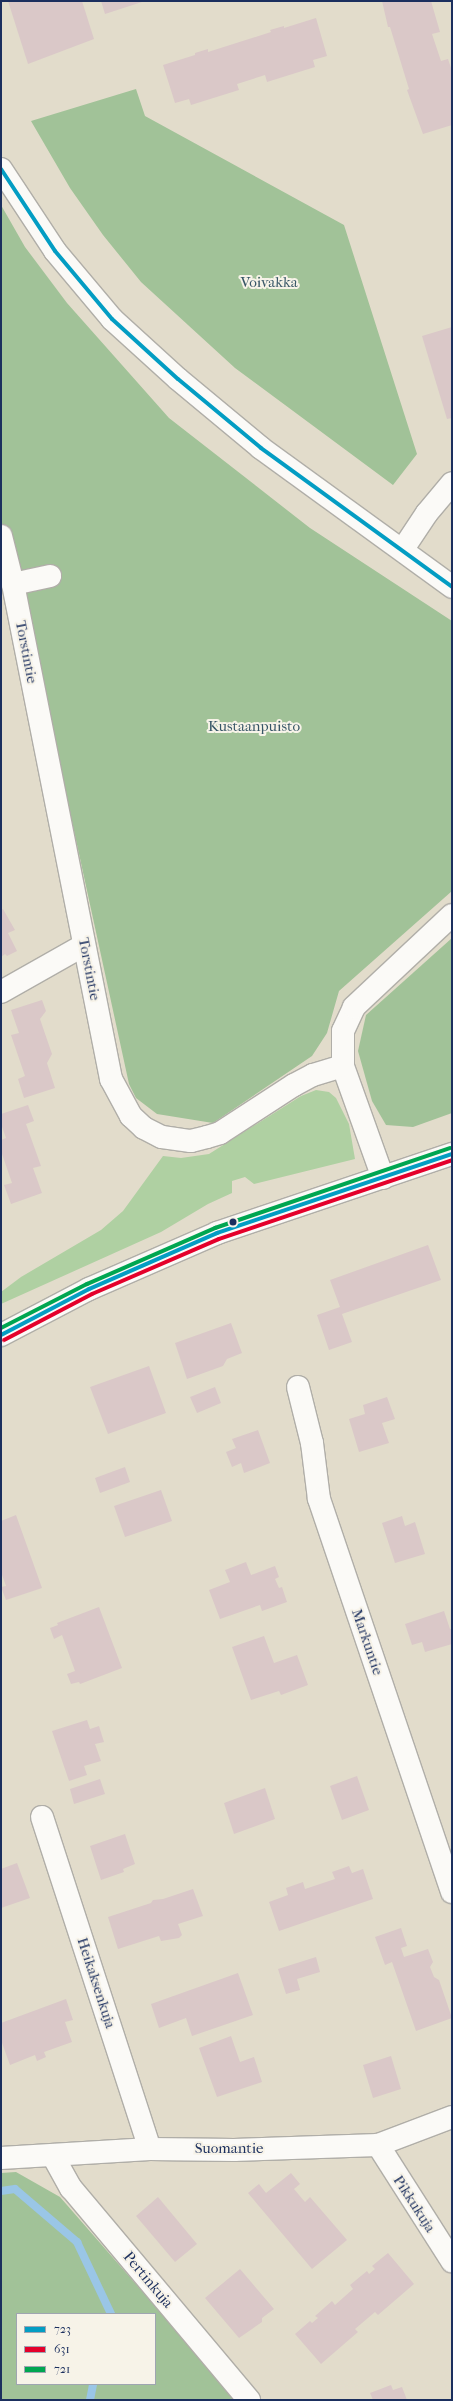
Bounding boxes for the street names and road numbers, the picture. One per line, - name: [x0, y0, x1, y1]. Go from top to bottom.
- street label: Torstintie: [11, 619, 41, 685]
- street label: Torstintie: [74, 936, 104, 1002]
- street label: Markuntie: [347, 1607, 387, 1677]
- street label: Heikaksenkuja: [73, 1935, 119, 2031]
- street label: Suomantie: [195, 2140, 263, 2158]
- street label: Pikkukuja: [389, 2172, 439, 2236]
- street label: Pertinkuja: [119, 2248, 177, 2312]

